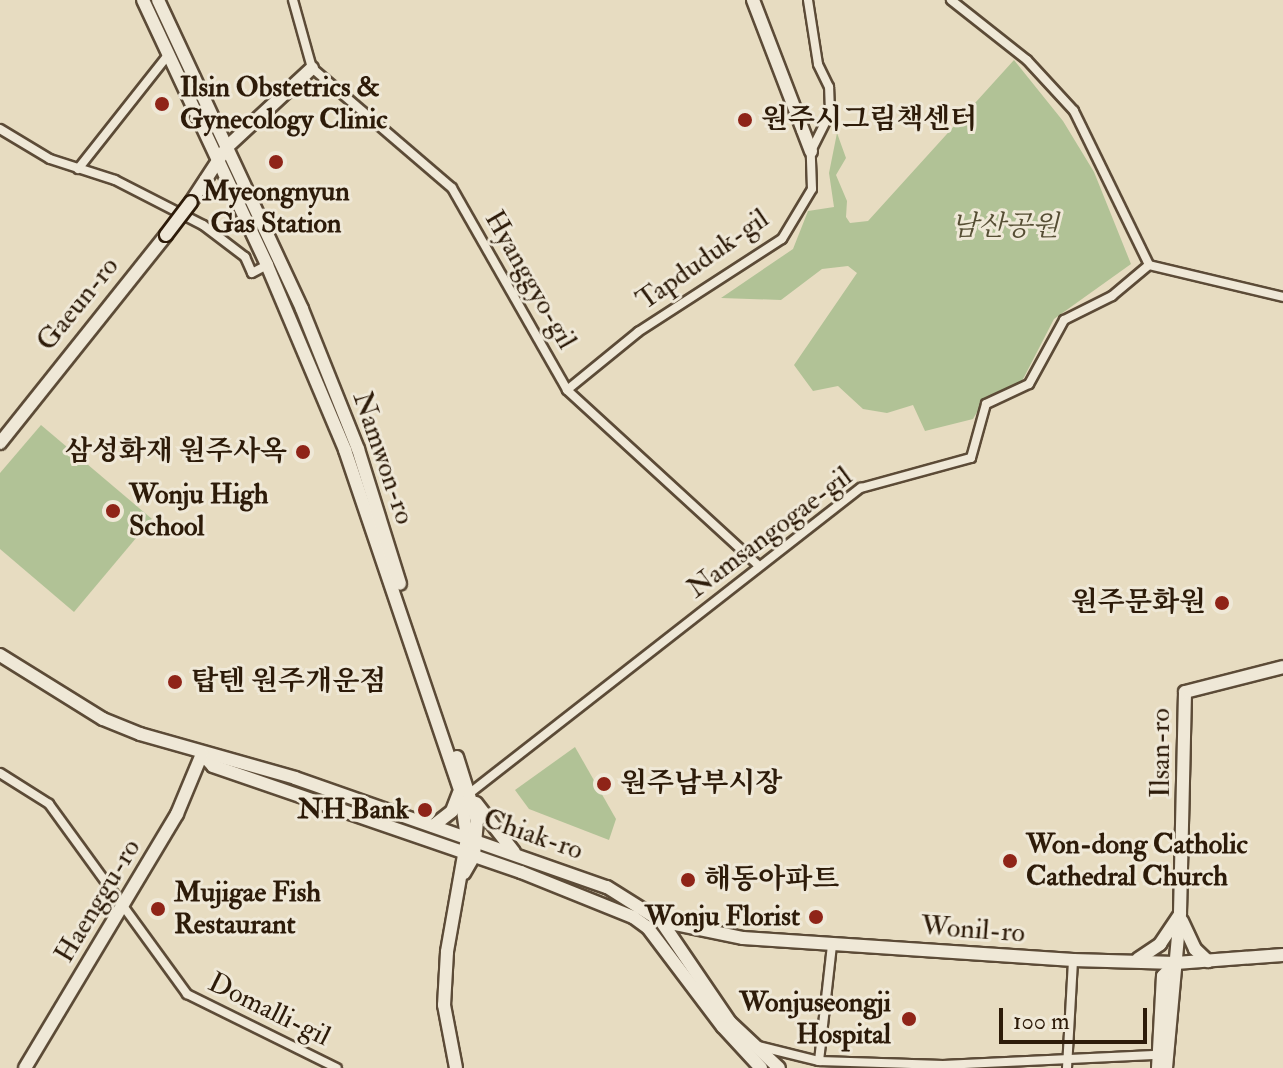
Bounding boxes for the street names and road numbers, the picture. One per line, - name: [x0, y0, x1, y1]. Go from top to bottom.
- street label: Tapduduk-gil: [630, 202, 776, 318]
- street label: Hyanggyo-gil: [477, 205, 583, 355]
- street label: Gaeun-ro: [30, 250, 126, 358]
- street label: Namwon-ro: [345, 387, 421, 529]
- street label: Namsangogae-gil: [681, 460, 859, 606]
- street label: Ilsan-ro: [1144, 708, 1178, 798]
- street label: Chiak-ro: [479, 802, 587, 868]
- street label: Haenggu-ro: [48, 833, 148, 969]
- street label: Wonil-ro: [920, 910, 1026, 950]
- street label: Domalli-gil: [203, 966, 335, 1054]

